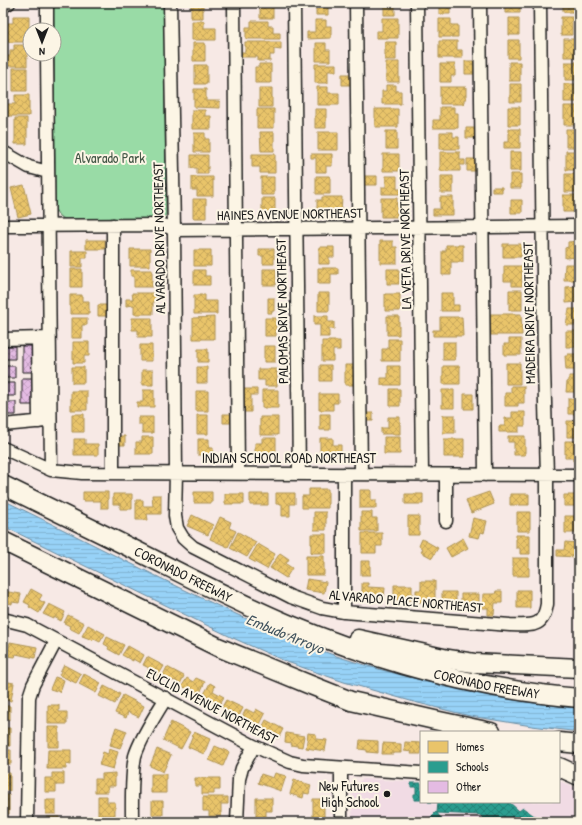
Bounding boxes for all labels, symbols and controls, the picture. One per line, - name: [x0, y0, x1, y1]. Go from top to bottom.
- north arrow: [22, 22, 62, 62]
- text: N: [39, 45, 45, 59]
- park label: Alvarado Park: [75, 148, 145, 167]
- street label: ALVARADO DRIVE NORTHEAST: [148, 161, 169, 314]
- street label: LA VETA DRIVE NORTHEAST: [394, 168, 415, 309]
- street label: HAINES AVENUE NORTHEAST: [217, 203, 364, 224]
- street label: PALOMAS DRIVE NORTHEAST: [271, 238, 292, 384]
- street label: MADEIRA DRIVE NORTHEAST: [518, 241, 539, 384]
- street label: INDIAN SCHOOL ROAD NORTHEAST: [202, 448, 377, 467]
- street label: CORONADO FREEWAY: [131, 541, 236, 607]
- street label: ALVARADO PLACE NORTHEAST: [328, 584, 484, 617]
- water label: Embudo Arroyo: [243, 609, 328, 659]
- street label: EUCLID AVENUE NORTHEAST: [143, 663, 282, 748]
- street label: CORONADO FREEWAY: [432, 663, 541, 703]
- legend: [420, 731, 560, 803]
- text: Homes: [456, 738, 484, 755]
- text: Schools: [456, 758, 489, 775]
- place label: New Futures High School: [319, 776, 379, 812]
- text: Other: [456, 778, 482, 795]
- marker: New Futures High School: [382, 789, 392, 799]

